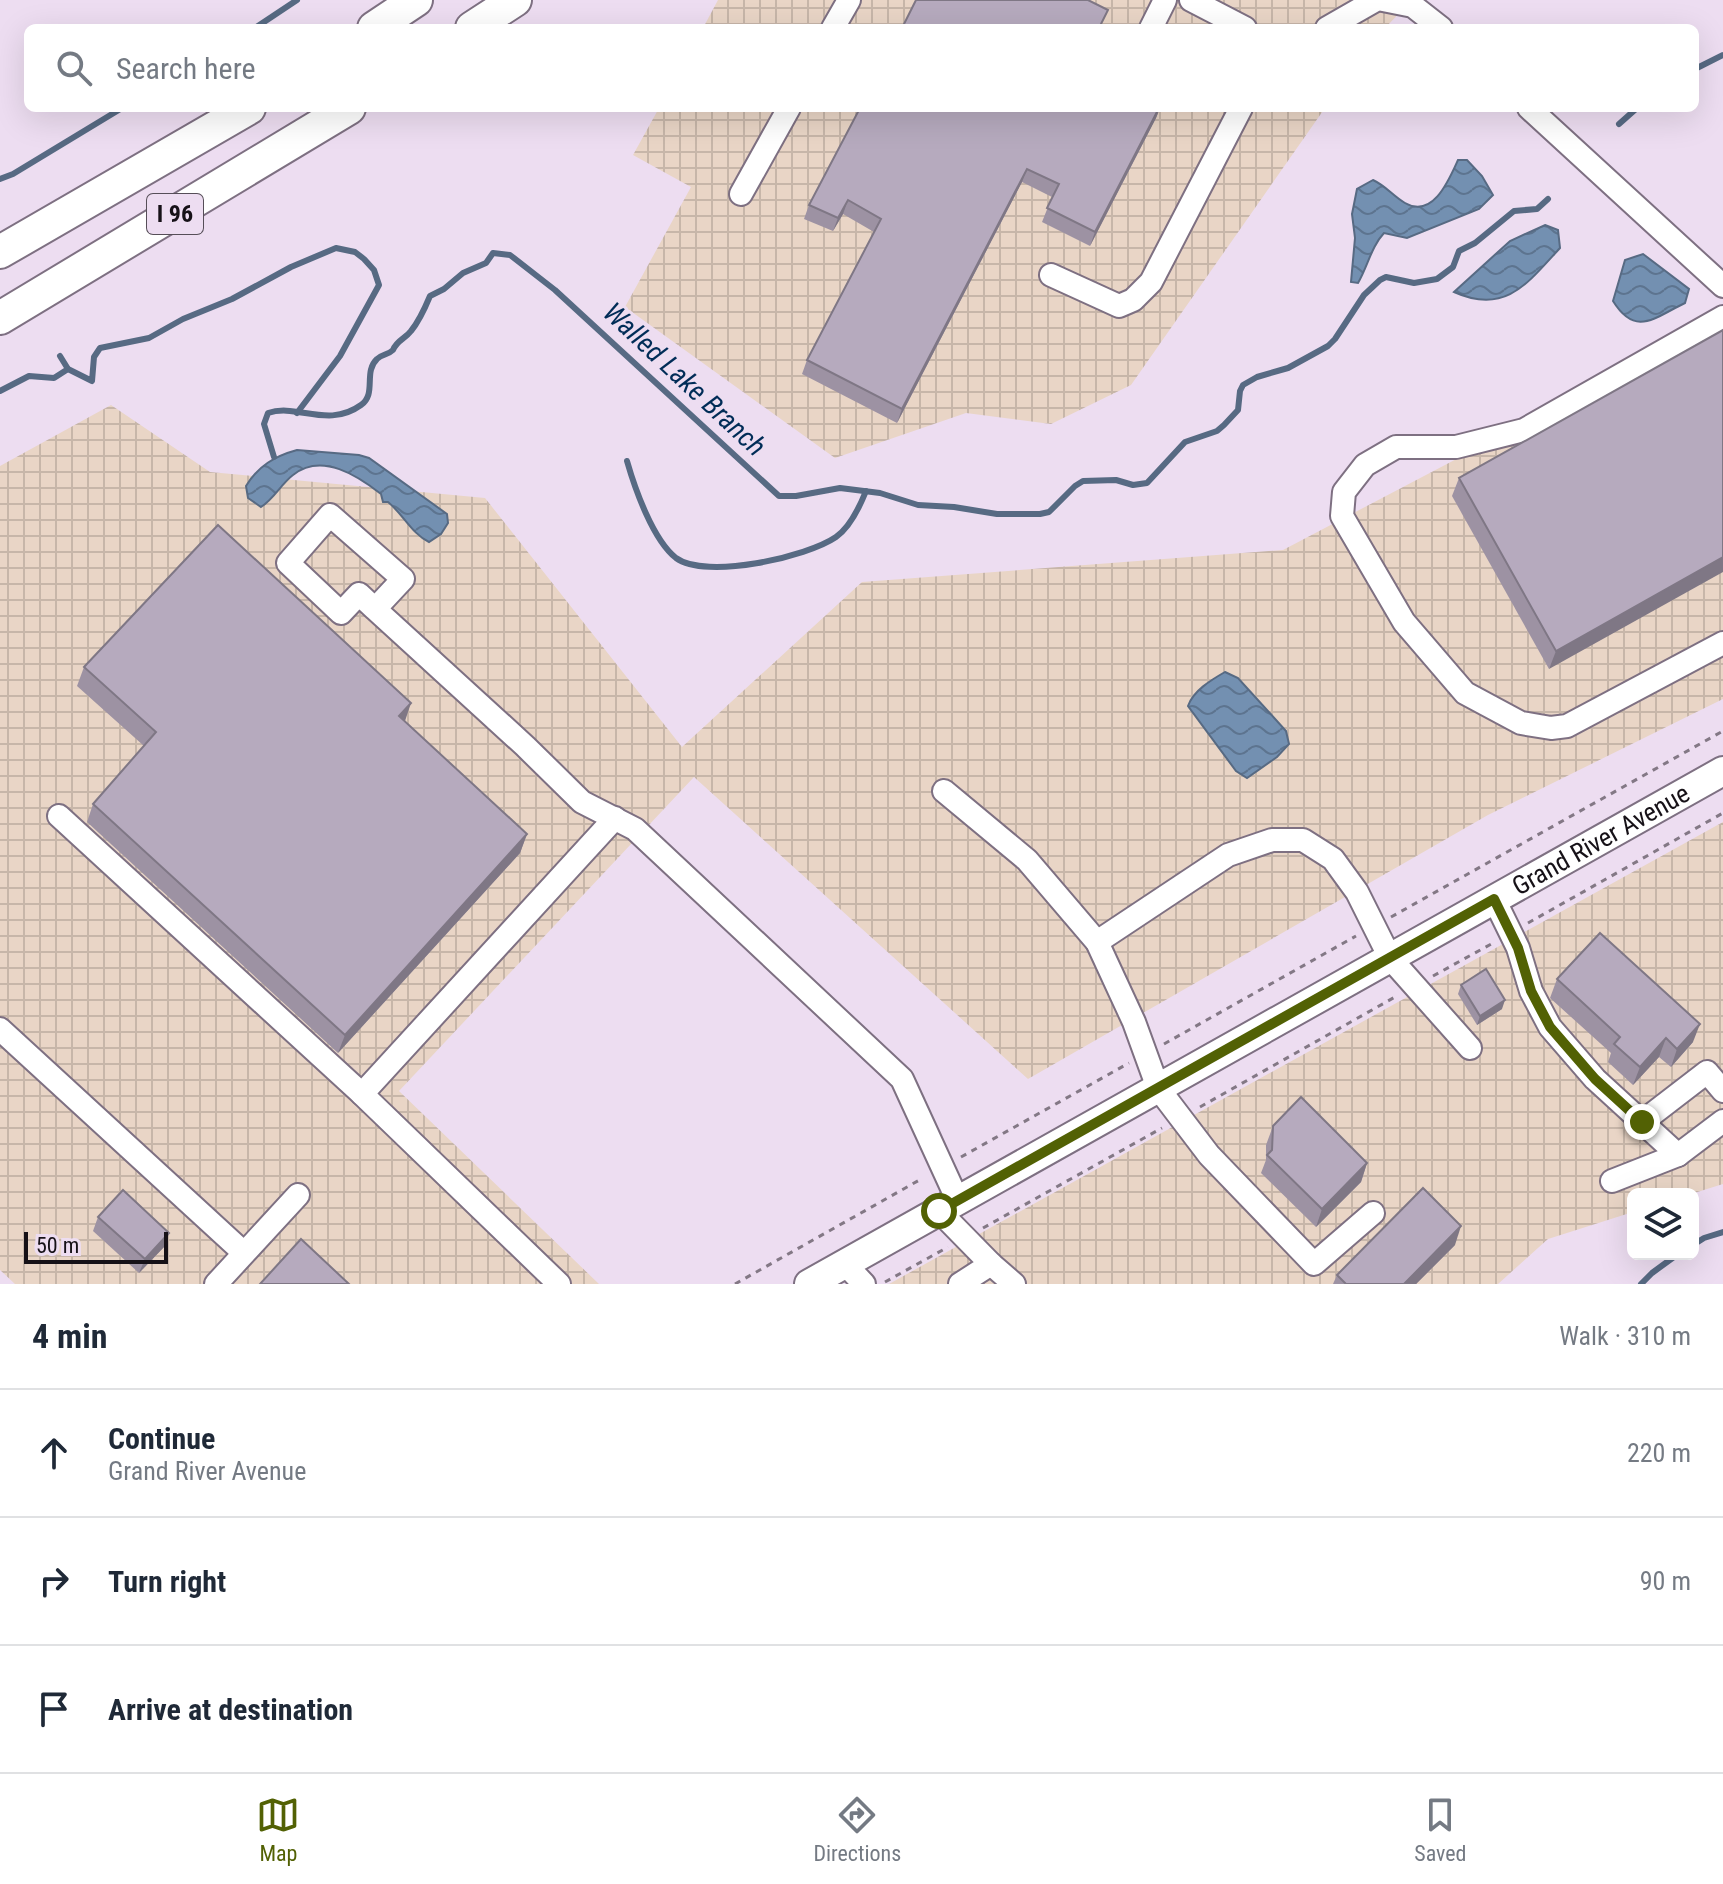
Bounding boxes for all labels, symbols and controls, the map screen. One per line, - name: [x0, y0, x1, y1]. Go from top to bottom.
- search box: [24, 24, 1699, 112]
- icon: search: [52, 46, 96, 90]
- text: Search here: [116, 51, 256, 86]
- road number: I 96: [147, 194, 203, 234]
- water label: Walled Lake Branch: [597, 296, 773, 463]
- street label: Grand River Avenue: [1507, 778, 1695, 901]
- route end: [1624, 1104, 1660, 1140]
- map controls: [1627, 1188, 1699, 1260]
- button: layers: [1627, 1188, 1699, 1260]
- route start: [921, 1193, 957, 1229]
- scale bar: [24, 1228, 168, 1264]
- text: 50 m: [36, 1233, 79, 1258]
- text: 4 min: [32, 1316, 108, 1356]
- text: Walk · 310 m: [1559, 1321, 1691, 1351]
- text: Continue: [108, 1421, 215, 1456]
- icon: ahead: [32, 1431, 76, 1475]
- text: 220 m: [1627, 1438, 1691, 1468]
- text: Grand River Avenue: [108, 1456, 306, 1486]
- icon: right: [32, 1559, 76, 1603]
- text: Turn right: [108, 1564, 226, 1599]
- text: 90 m: [1640, 1566, 1691, 1596]
- icon: arrive: [32, 1687, 76, 1731]
- text: Arrive at destination: [108, 1692, 353, 1727]
- tab: Map: [256, 1793, 300, 1866]
- tab: Directions: [813, 1793, 901, 1866]
- tab: Saved: [1414, 1793, 1467, 1866]

